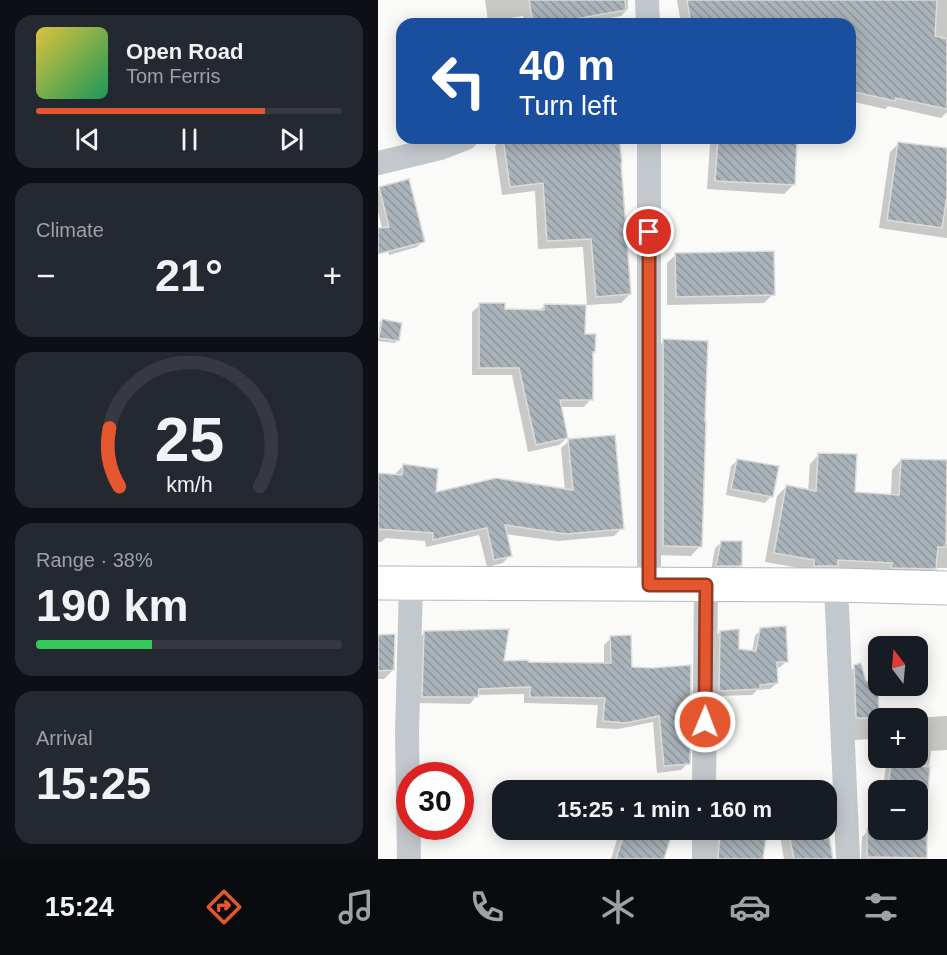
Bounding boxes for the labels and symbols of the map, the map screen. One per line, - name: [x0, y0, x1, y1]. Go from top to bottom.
- pin: [623, 206, 674, 257]
- north arrow: [868, 636, 928, 696]
- position arrow: [673, 690, 737, 754]
- speed limit sign: 30: [396, 762, 474, 840]

